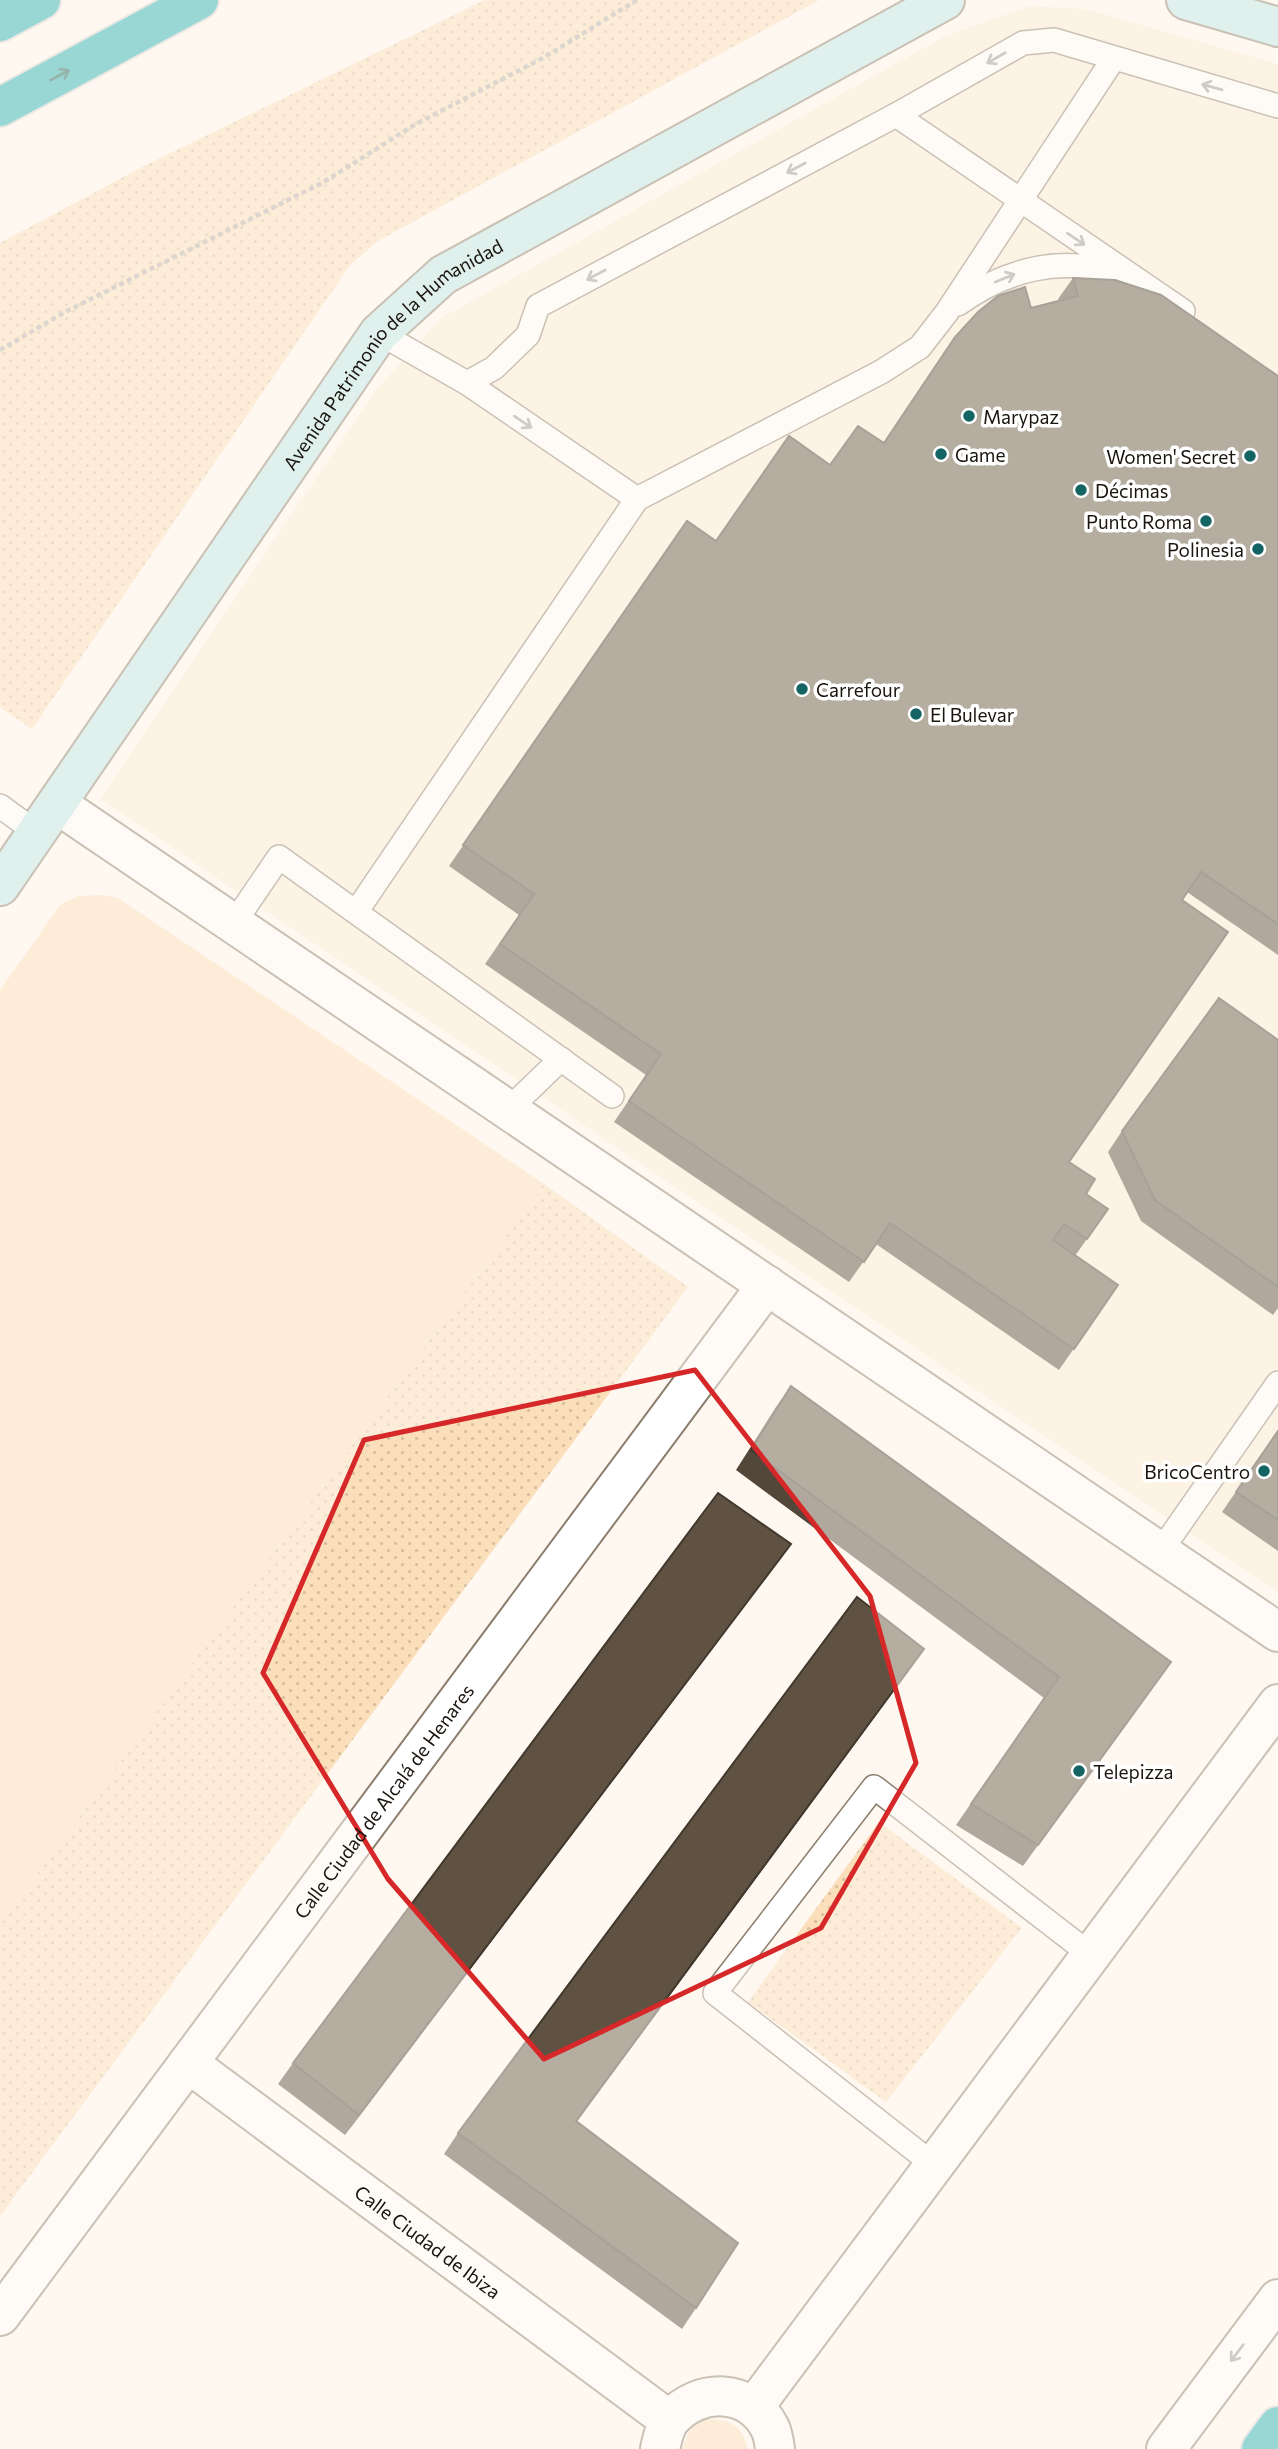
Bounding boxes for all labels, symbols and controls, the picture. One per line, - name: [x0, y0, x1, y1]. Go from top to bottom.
- one-way arrow: [986, 52, 1007, 65]
- one-way arrow: [49, 67, 70, 81]
- one-way arrow: [1202, 80, 1224, 93]
- one-way arrow: [787, 161, 807, 175]
- one-way arrow: [1066, 231, 1085, 246]
- street label: Avenida Patrimonio de la Humanidad: [277, 233, 506, 474]
- one-way arrow: [586, 269, 607, 282]
- one-way arrow: [993, 270, 1015, 283]
- place label: Marypaz: [983, 405, 1059, 428]
- marker: Marypaz: [961, 408, 977, 424]
- one-way arrow: [513, 415, 532, 429]
- place label: Game: [955, 443, 1005, 466]
- place label: Women' Secret: [1106, 445, 1236, 468]
- marker: Game: [933, 446, 949, 462]
- marker: Women' Secret: [1242, 448, 1258, 464]
- place label: Décimas: [1095, 479, 1168, 502]
- marker: Décimas: [1073, 482, 1089, 498]
- place label: Punto Roma: [1086, 510, 1192, 533]
- marker: Punto Roma: [1198, 513, 1214, 529]
- place label: Polinesia: [1167, 538, 1244, 561]
- marker: Polinesia: [1250, 541, 1266, 557]
- place label: Carrefour: [816, 678, 901, 701]
- marker: Carrefour: [794, 681, 810, 697]
- place label: El Bulevar: [930, 703, 1015, 726]
- marker: El Bulevar: [908, 706, 924, 722]
- place label: BricoCentro: [1144, 1460, 1250, 1483]
- marker: BricoCentro: [1256, 1463, 1272, 1479]
- street label: Calle Ciudad de Alcalá de Henares: [289, 1679, 478, 1923]
- place label: Telepizza: [1093, 1760, 1174, 1783]
- marker: Telepizza: [1071, 1763, 1087, 1779]
- street label: Calle Ciudad de Ibiza: [351, 2180, 506, 2303]
- one-way arrow: [1230, 2344, 1245, 2363]

